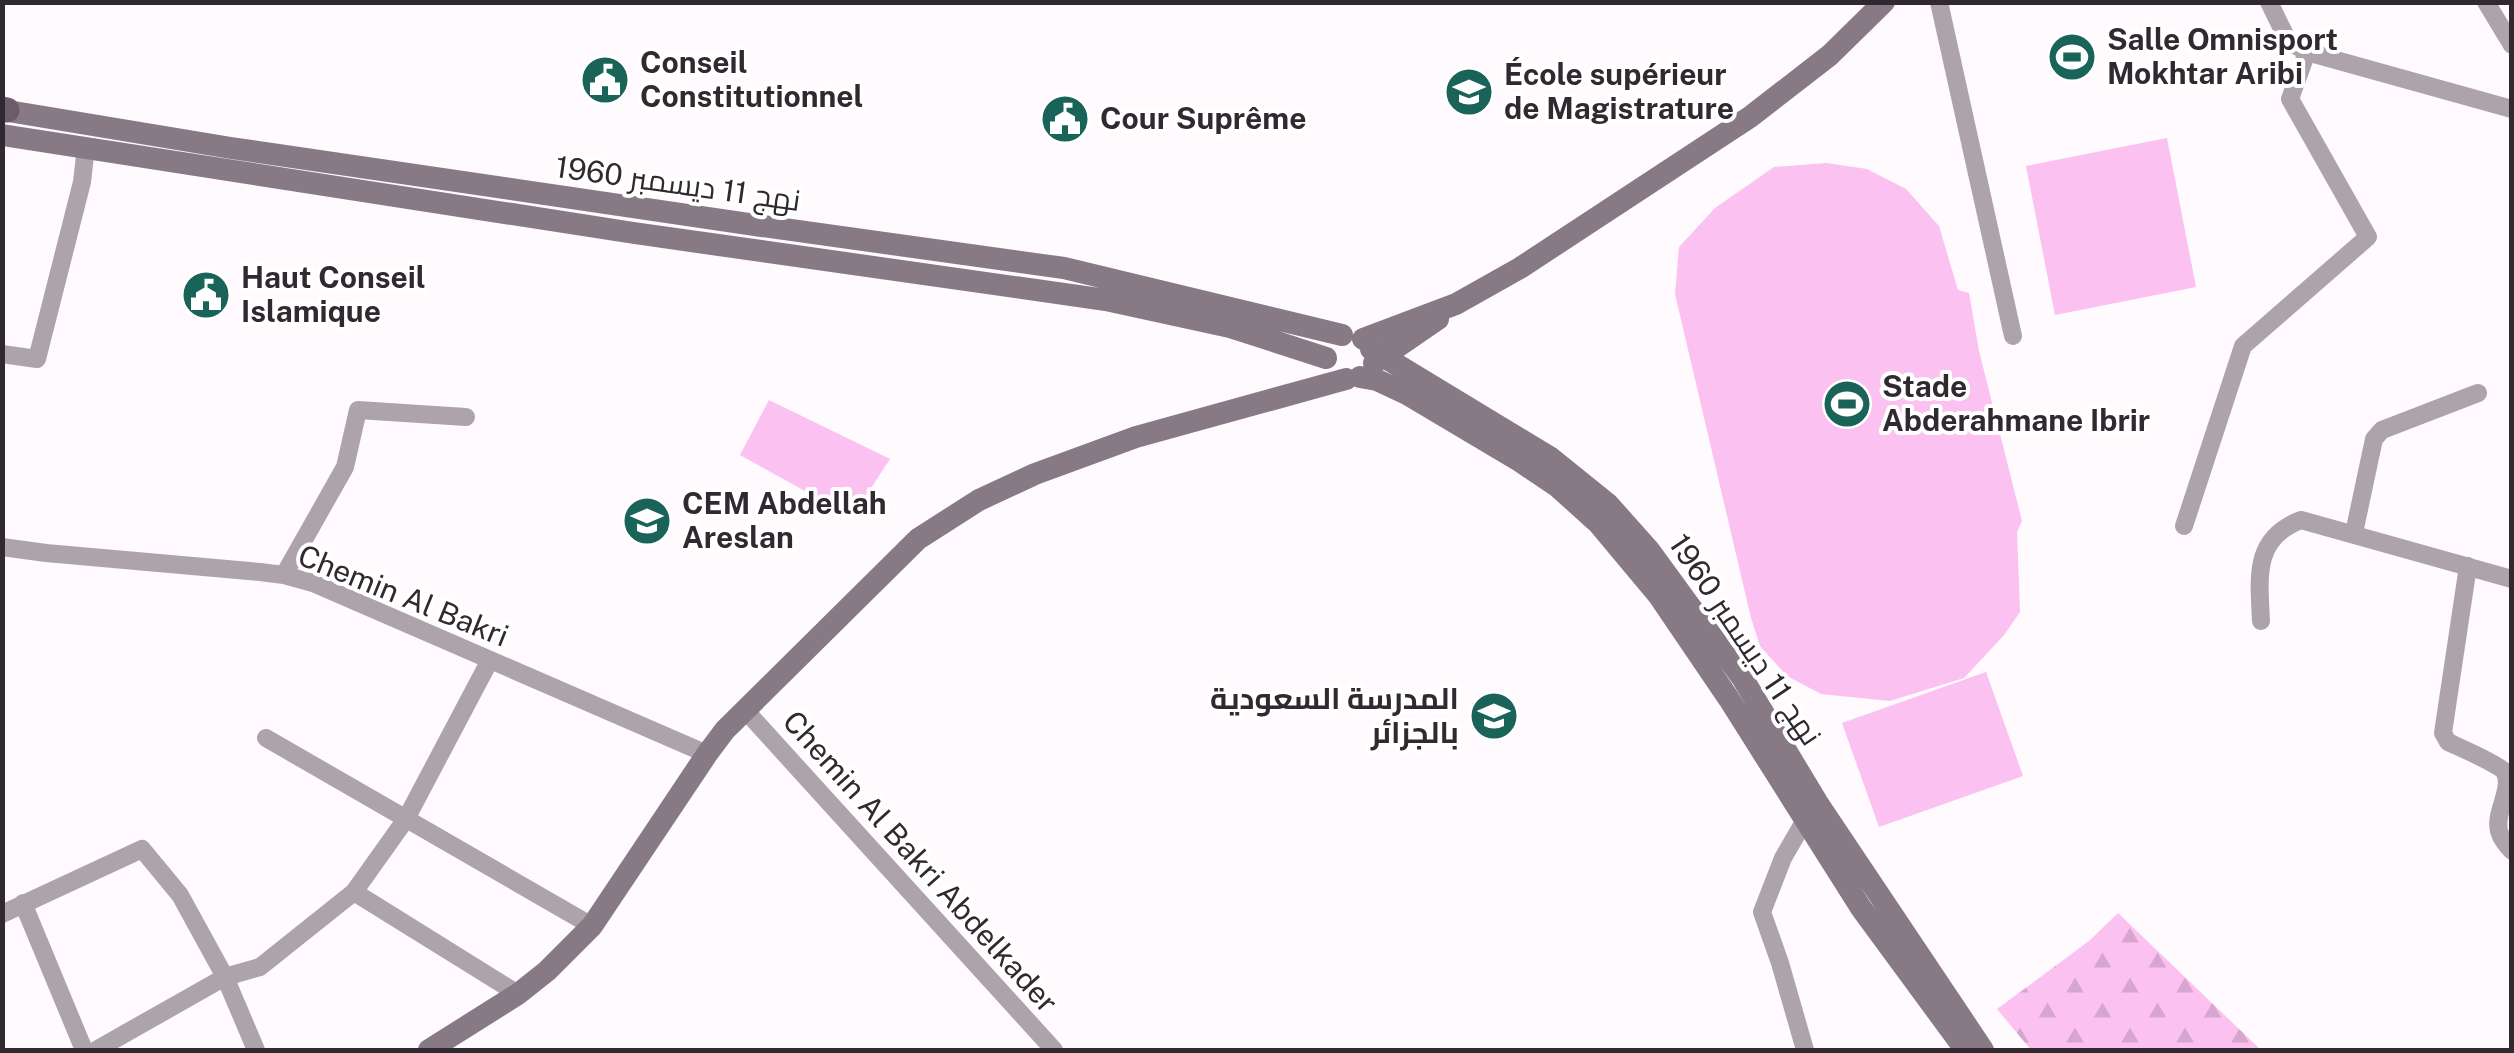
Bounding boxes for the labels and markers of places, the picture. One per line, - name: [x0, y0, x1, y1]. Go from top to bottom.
- place label: Salle Omnisport Mokhtar Aribi: [2107, 21, 2338, 91]
- sports icon: Salle Omnisport Mokhtar Aribi: [2046, 31, 2098, 83]
- place label: Conseil Constitutionnel: [640, 44, 863, 114]
- public building icon: Conseil Constitutionnel: [579, 54, 631, 106]
- place label: École supérieur de Magistrature: [1504, 56, 1734, 126]
- school or university icon: École supérieur de Magistrature: [1443, 66, 1495, 118]
- public building icon: Cour Suprême: [1039, 93, 1091, 145]
- place label: Cour Suprême: [1100, 100, 1307, 136]
- place label: Haut Conseil Islamique: [241, 259, 426, 329]
- public building icon: Haut Conseil Islamique: [180, 269, 232, 321]
- place label: Stade Abderahmane Ibrir: [1882, 368, 2150, 438]
- sports icon: Stade Abderahmane Ibrir: [1821, 378, 1873, 430]
- place label: CEM Abdellah Areslan: [682, 485, 886, 555]
- school or university icon: CEM Abdellah Areslan: [621, 495, 673, 547]
- place label: المدرسة السعودية بالجزائر: [1210, 680, 1459, 751]
- school or university icon: المدرسة السعودية بالجزائر: [1468, 690, 1520, 742]

